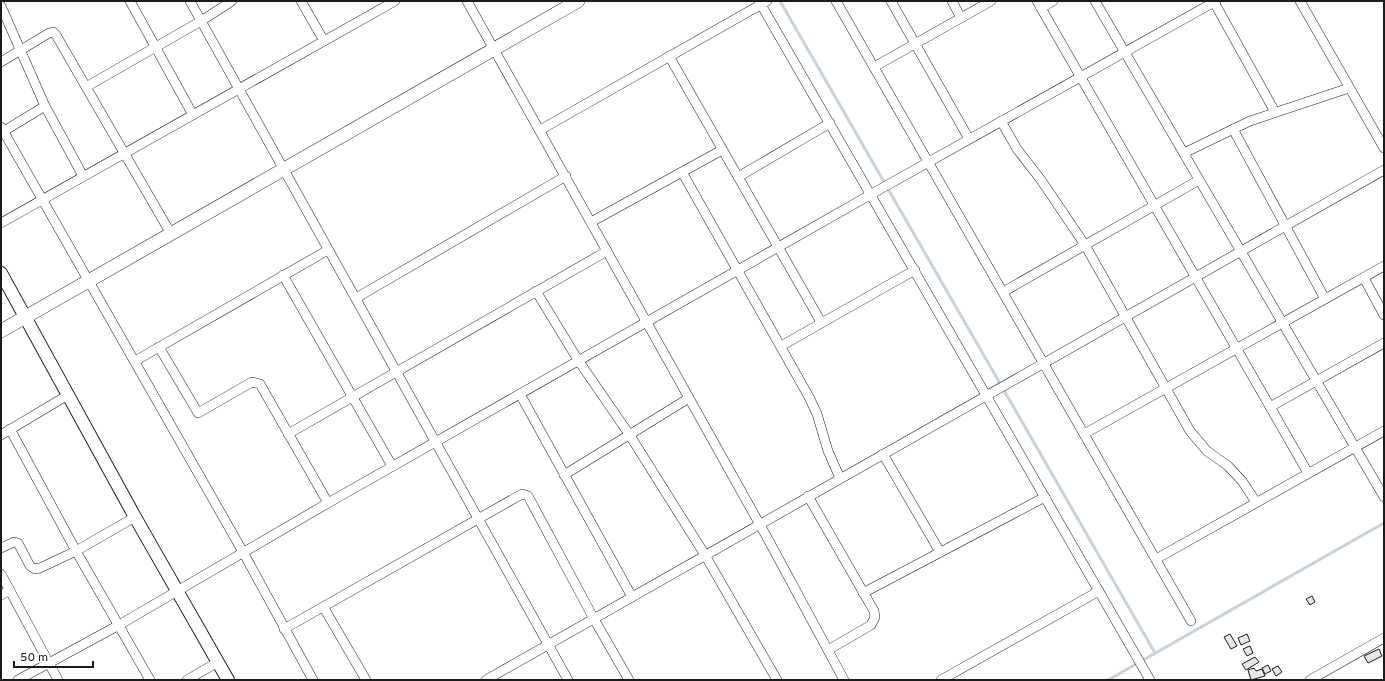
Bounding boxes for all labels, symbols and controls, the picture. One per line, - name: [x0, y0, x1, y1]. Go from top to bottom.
- scale bar: [14, 643, 93, 669]
- text: 50 m: [20, 650, 48, 666]

